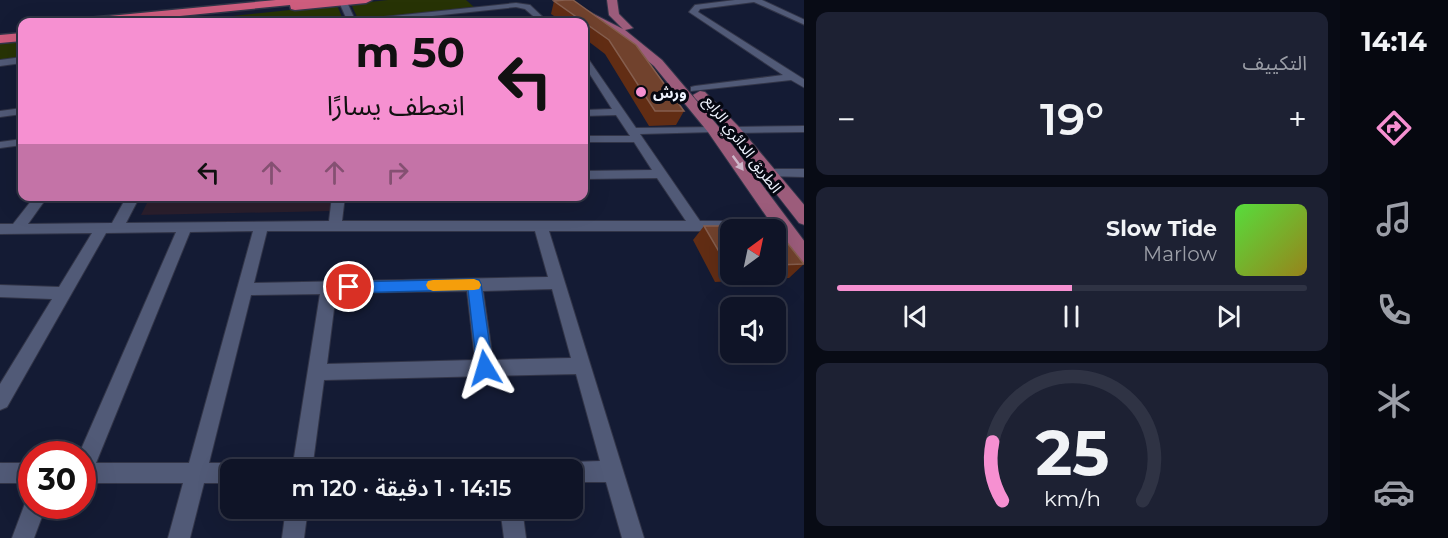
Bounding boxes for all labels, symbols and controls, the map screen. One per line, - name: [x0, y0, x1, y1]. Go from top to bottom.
- text: 14:14: [1361, 25, 1427, 58]
- text: 50 m: [356, 26, 465, 78]
- icon: left: [486, 42, 564, 120]
- text: التكييف: [1243, 51, 1307, 75]
- place label: ورش: [653, 83, 687, 102]
- marker: ورش: [634, 85, 648, 99]
- text: انعطف يسارًا: [327, 89, 465, 122]
- text: 19°: [1040, 91, 1104, 146]
- street label: الطريق الدائري الرابع: [698, 92, 786, 198]
- text: −: [837, 99, 856, 139]
- text: +: [1288, 99, 1307, 139]
- icon: directions: [1373, 107, 1415, 149]
- one-way arrow: [732, 155, 744, 171]
- icon: left: [192, 156, 225, 189]
- icon: ahead: [255, 156, 288, 189]
- icon: ahead: [318, 156, 351, 189]
- icon: right: [381, 156, 414, 189]
- icon: music: [1373, 198, 1415, 240]
- text: Slow Tide: [1106, 215, 1217, 242]
- north arrow: [720, 219, 786, 285]
- map controls: [720, 219, 786, 363]
- text: Marlow: [1143, 242, 1217, 266]
- pin: [323, 261, 374, 312]
- icon: arrive: [332, 270, 365, 303]
- icon: phone: [1373, 289, 1415, 331]
- button: sound: [720, 297, 786, 363]
- icon: previous: [899, 300, 932, 333]
- icon: pause: [1055, 300, 1088, 333]
- icon: next: [1212, 300, 1245, 333]
- position arrow: [453, 336, 517, 400]
- icon: climate: [1373, 380, 1415, 422]
- text: 25: [1035, 416, 1109, 492]
- speed limit sign: 30: [18, 441, 96, 519]
- icon: car: [1373, 471, 1415, 513]
- text: 14:15 · 1 دقيقة · 120 m: [292, 475, 511, 502]
- text: km/h: [1043, 486, 1101, 512]

